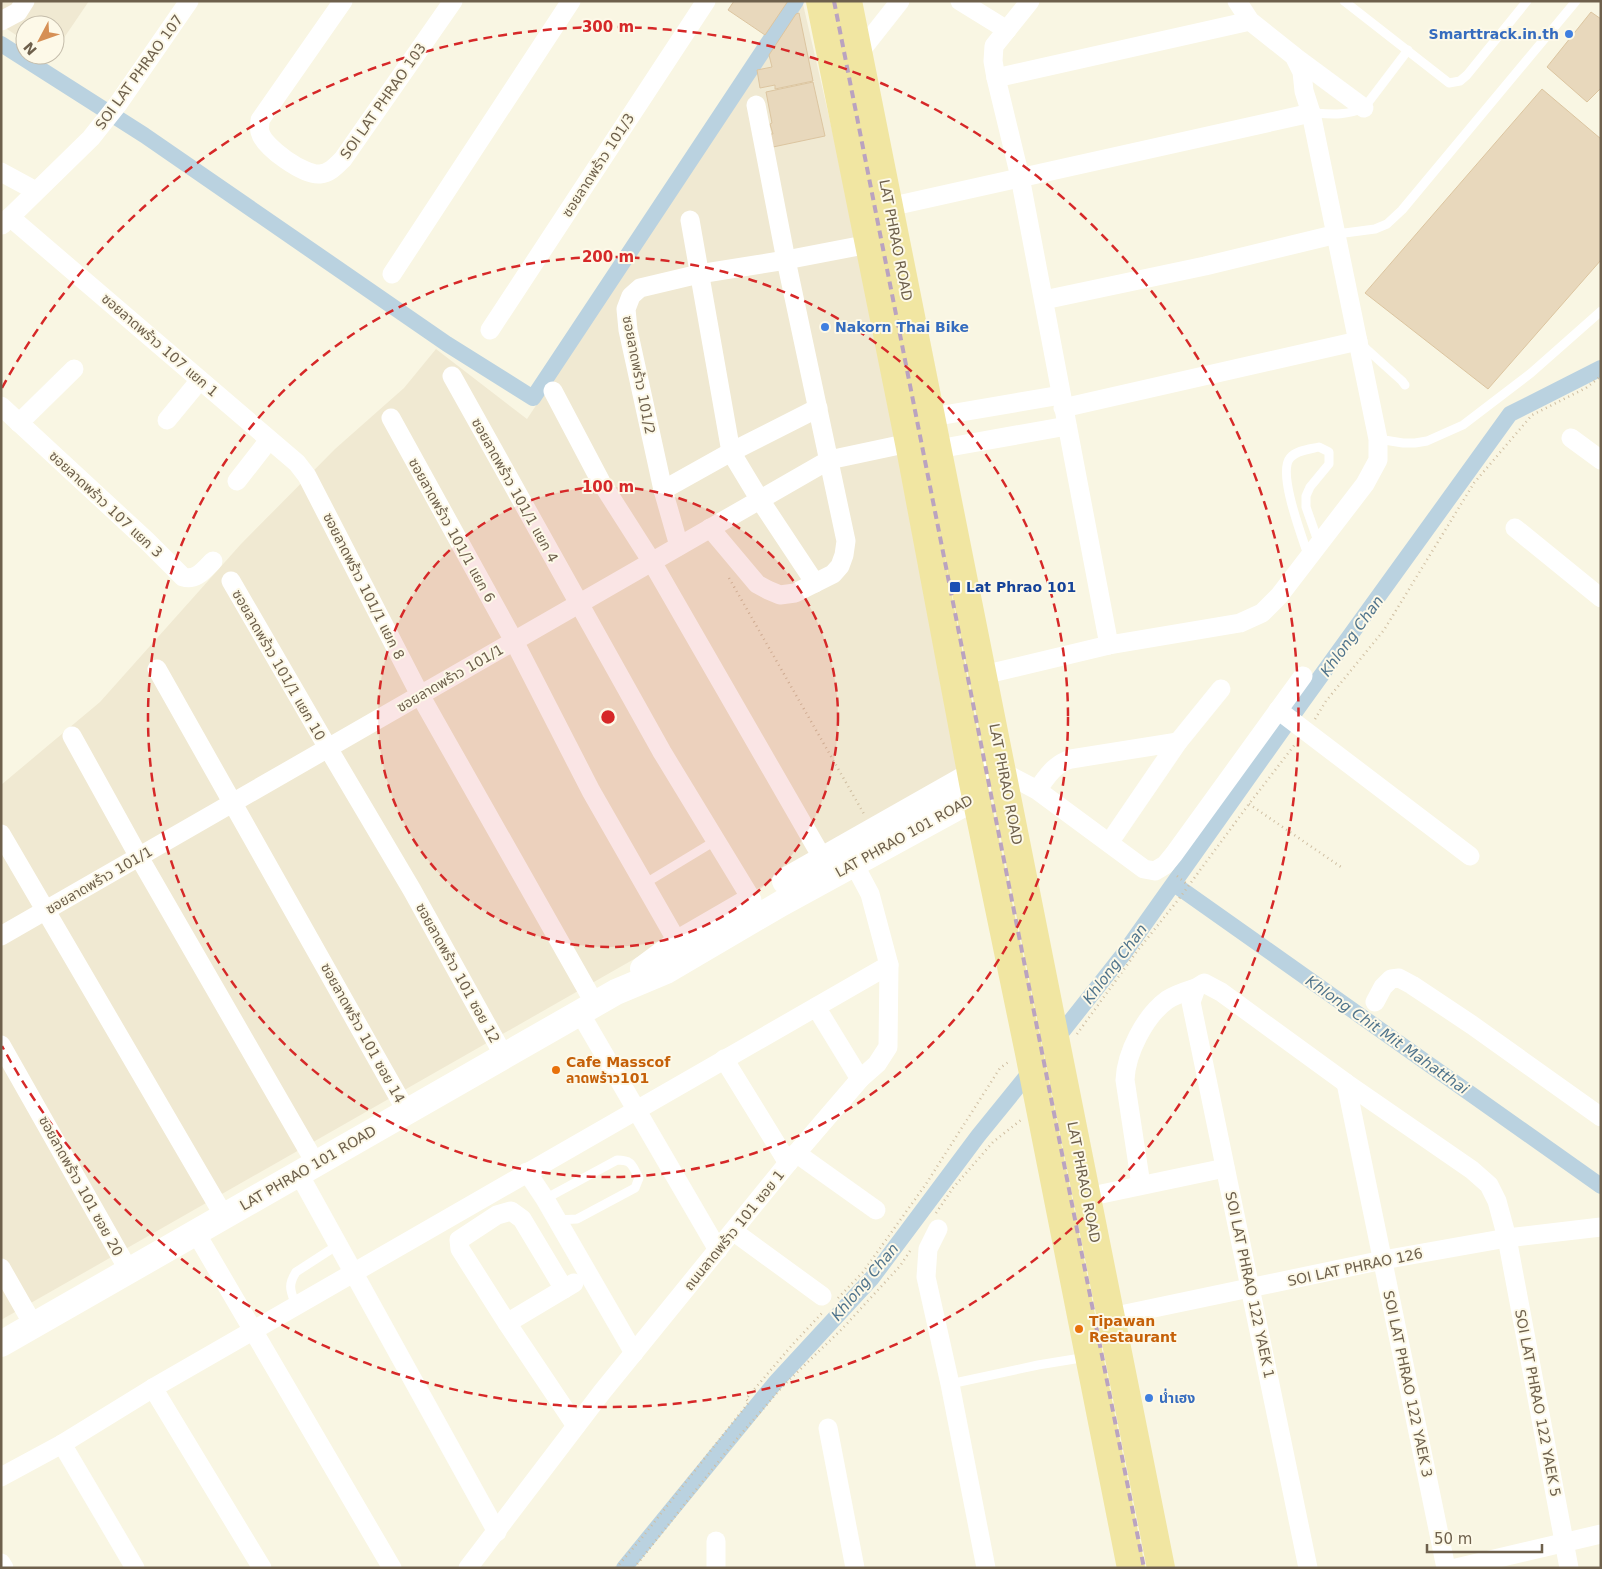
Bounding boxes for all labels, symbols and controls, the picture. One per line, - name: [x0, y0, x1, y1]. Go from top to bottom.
- street label: SOI LAT PHRAO 107: [92, 12, 186, 132]
- north arrow: [15, 15, 65, 65]
- text: 300 m: [582, 18, 634, 36]
- place label: Smarttrack.in.th: [1429, 26, 1559, 42]
- marker: Smarttrack.in.th: [1563, 28, 1575, 40]
- text: N: [20, 39, 40, 58]
- street label: SOI LAT PHRAO 103: [337, 40, 429, 162]
- street label: ซอยลาดพร้าว 101/3: [559, 110, 637, 220]
- street label: LAT PHRAO ROAD: [876, 178, 916, 302]
- text: 200 m: [582, 248, 634, 266]
- street label: ซอยลาดพร้าว 107 แยก 1: [99, 290, 221, 400]
- street label: ซอยลาดพร้าว 101/2: [620, 314, 658, 436]
- place label: Nakorn Thai Bike: [835, 319, 969, 335]
- marker: Nakorn Thai Bike: [819, 321, 831, 333]
- street label: ซอยลาดพร้าว 101/1 แยก 4: [469, 415, 561, 565]
- street label: ซอยลาดพร้าว 107 แยก 3: [46, 447, 166, 561]
- street label: ซอยลาดพร้าว 101/1 แยก 6: [406, 455, 498, 605]
- text: 100 m: [582, 478, 634, 496]
- street label: ซอยลาดพร้าว 101/1 แยก 8: [320, 510, 408, 662]
- place label: Lat Phrao 101: [966, 579, 1076, 595]
- marker: Lat Phrao 101: [948, 580, 962, 594]
- street label: ซอยลาดพร้าว 101/1 แยก 10: [229, 587, 329, 743]
- water label: Khlong Chan: [1317, 592, 1387, 680]
- street label: ซอยลาดพร้าว 101/1: [394, 641, 506, 715]
- centre of rings: [599, 708, 617, 726]
- street label: LAT PHRAO ROAD: [986, 722, 1026, 846]
- street label: LAT PHRAO 101 ROAD: [833, 792, 975, 880]
- street label: ซอยลาดพร้าว 101/1: [43, 843, 155, 917]
- street label: ซอยลาดพร้าว 101 ซอย 12: [413, 900, 503, 1046]
- water label: Khlong Chan: [1079, 921, 1151, 1007]
- street label: ซอยลาดพร้าว 101 ซอย 14: [318, 960, 408, 1106]
- water label: Khlong Chit Mit Mahatthai: [1302, 972, 1473, 1099]
- place label: Cafe Masscof ลาดพร้าว101: [566, 1054, 671, 1086]
- marker: Cafe Masscof ลาดพร้าว101: [550, 1064, 562, 1076]
- street label: ซอยลาดพร้าว 101 ซอย 20: [36, 1113, 126, 1259]
- street label: LAT PHRAO ROAD: [1064, 1120, 1104, 1244]
- street label: LAT PHRAO 101 ROAD: [237, 1122, 379, 1214]
- street label: ถนนลาดพร้าว 101 ซอย 1: [681, 1167, 787, 1293]
- street label: SOI LAT PHRAO 122 YAEK 1: [1222, 1190, 1278, 1380]
- water label: Khlong Chan: [828, 1240, 902, 1324]
- street label: SOI LAT PHRAO 126: [1286, 1245, 1424, 1289]
- street label: SOI LAT PHRAO 122 YAEK 3: [1380, 1289, 1436, 1479]
- street label: SOI LAT PHRAO 122 YAEK 5: [1512, 1308, 1564, 1498]
- place label: Tipawan Restaurant: [1089, 1313, 1177, 1345]
- marker: Tipawan Restaurant: [1073, 1323, 1085, 1335]
- place label: น่ำเฮง: [1159, 1388, 1195, 1406]
- marker: น่ำเฮง: [1143, 1392, 1155, 1404]
- scale bar: [1427, 1522, 1542, 1554]
- text: 50 m: [1434, 1530, 1472, 1548]

